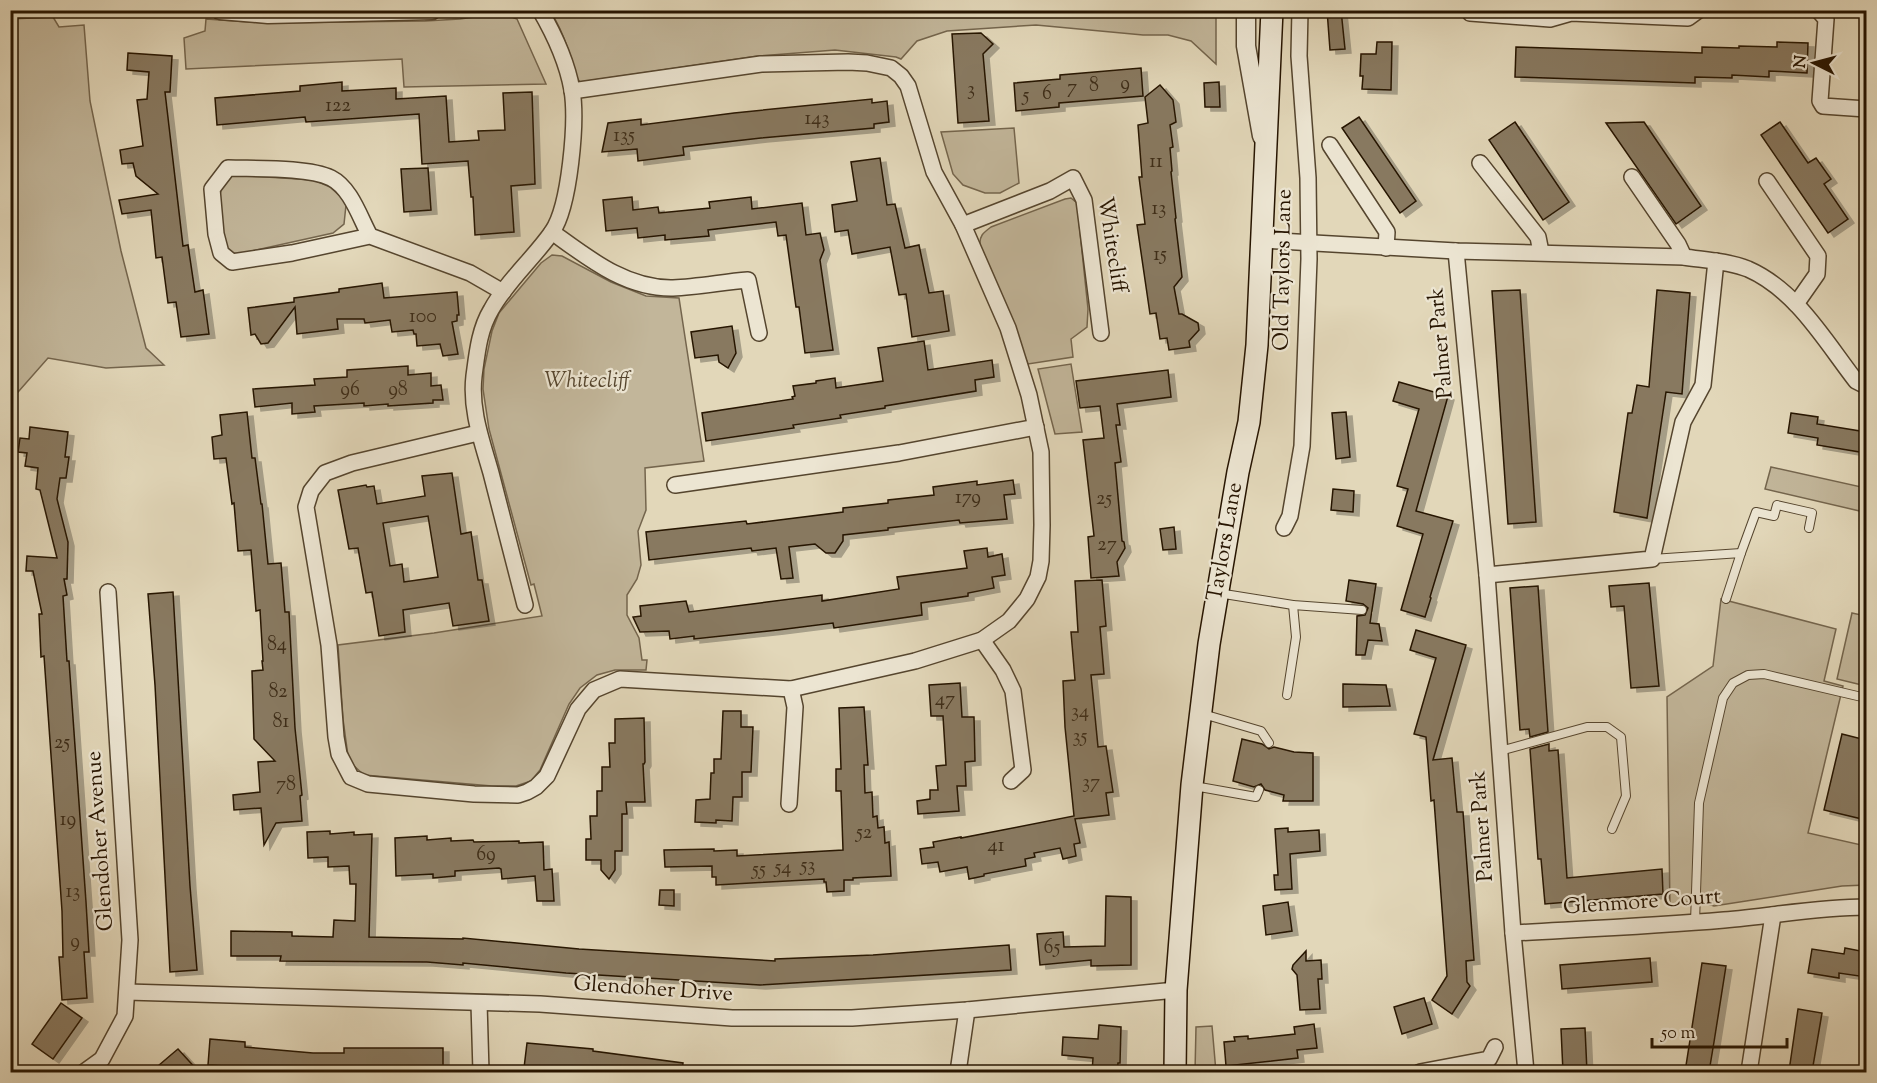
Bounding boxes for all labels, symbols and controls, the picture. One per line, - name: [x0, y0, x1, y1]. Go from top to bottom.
- north arrow: [1784, 33, 1844, 93]
- text: N: [1789, 54, 1814, 69]
- house number: 9: [1120, 70, 1130, 99]
- house number: 8: [1089, 72, 1099, 101]
- house number: 7: [1067, 74, 1077, 103]
- house number: 3: [967, 76, 975, 105]
- house number: 6: [1042, 80, 1052, 109]
- house number: 5: [1022, 82, 1030, 111]
- house number: 122: [325, 92, 351, 121]
- house number: 143: [805, 105, 829, 134]
- house number: 135: [613, 122, 635, 151]
- house number: 11: [1149, 148, 1163, 177]
- street label: Old Taylors Lane: [1267, 189, 1301, 351]
- street label: Whitecliff: [1088, 195, 1135, 297]
- house number: 13: [1152, 195, 1166, 224]
- house number: 15: [1153, 241, 1167, 270]
- street label: Palmer Park: [1421, 286, 1463, 400]
- house number: 100: [409, 303, 437, 332]
- park label: Whitecliff: [544, 366, 632, 398]
- house number: 96: [340, 376, 360, 405]
- house number: 98: [388, 376, 408, 405]
- street label: Taylors Lane: [1200, 480, 1252, 604]
- house number: 179: [955, 484, 981, 513]
- house number: 25: [1096, 485, 1112, 514]
- house number: 27: [1097, 531, 1117, 560]
- house number: 84: [267, 631, 287, 660]
- house number: 82: [268, 678, 288, 707]
- house number: 47: [935, 686, 955, 715]
- house number: 34: [1071, 698, 1089, 727]
- house number: 81: [273, 708, 290, 737]
- house number: 35: [1073, 723, 1088, 752]
- house number: 25: [54, 729, 70, 758]
- street label: Glendoher Avenue: [79, 750, 123, 932]
- house number: 37: [1082, 769, 1100, 798]
- street label: Palmer Park: [1463, 769, 1503, 883]
- house number: 78: [276, 771, 296, 800]
- house number: 19: [60, 806, 76, 835]
- house number: 52: [855, 819, 872, 848]
- house number: 41: [988, 832, 1005, 861]
- house number: 69: [476, 841, 496, 870]
- house number: 53: [800, 852, 815, 881]
- house number: 54: [774, 854, 791, 883]
- house number: 55: [751, 856, 766, 885]
- house number: 13: [66, 878, 80, 907]
- street label: Glenmore Court: [1562, 881, 1722, 924]
- house number: 9: [70, 928, 80, 957]
- house number: 65: [1044, 934, 1061, 963]
- street label: Glendoher Drive: [572, 968, 734, 1012]
- scale bar: [1652, 1011, 1787, 1049]
- text: 50 m: [1660, 1021, 1696, 1047]

